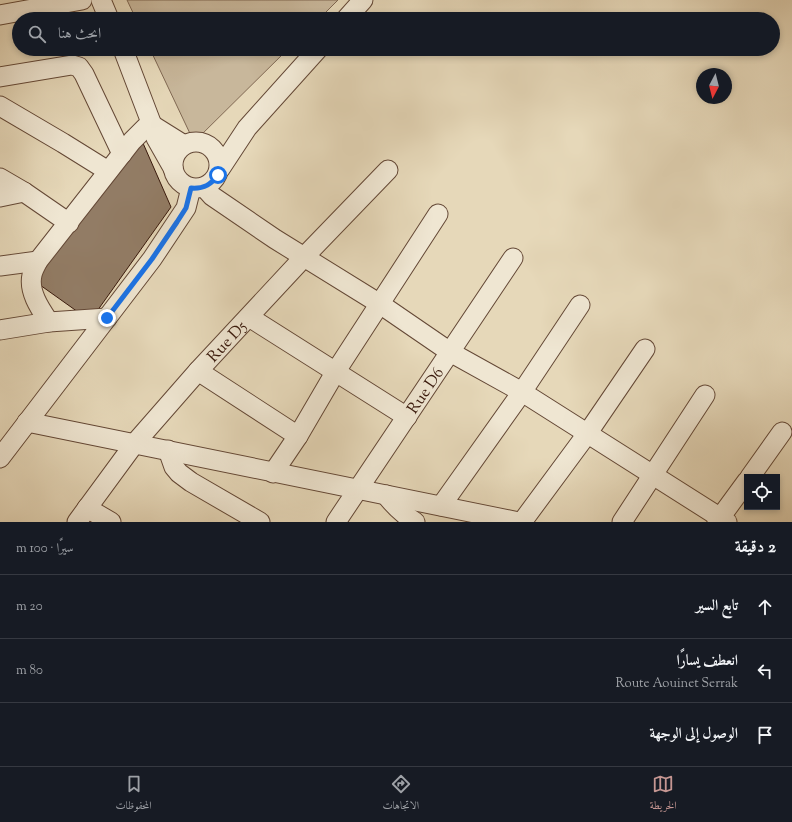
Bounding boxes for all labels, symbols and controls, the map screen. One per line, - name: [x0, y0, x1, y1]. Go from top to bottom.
- search box: [12, 12, 780, 56]
- icon: search: [26, 23, 48, 45]
- text: ابحث هنا: [58, 24, 101, 45]
- north arrow: [696, 68, 732, 104]
- route start: [209, 166, 227, 184]
- route end: [98, 309, 116, 327]
- street label: Rue D5: [203, 316, 254, 368]
- street label: Rue D6: [403, 363, 451, 419]
- map controls: [744, 474, 780, 510]
- button: locate: [744, 474, 780, 510]
- text: 2 دقيقة: [735, 536, 776, 560]
- text: سيرًا · 100 m: [16, 540, 74, 558]
- text: تابع السير: [696, 596, 738, 617]
- icon: ahead: [754, 596, 776, 618]
- text: 20 m: [16, 598, 43, 616]
- text: انعطف يسارًا: [677, 651, 738, 672]
- icon: left: [754, 660, 776, 682]
- text: 80 m: [16, 662, 43, 680]
- text: Route Aouinet Serrak: [616, 675, 738, 693]
- text: الوصول إلى الوجهة: [649, 724, 738, 745]
- icon: arrive: [754, 724, 776, 746]
- tab: المحفوظات: [115, 773, 152, 816]
- tab: الاتجاهات: [382, 773, 419, 816]
- tab: الخريطة: [650, 773, 677, 816]

